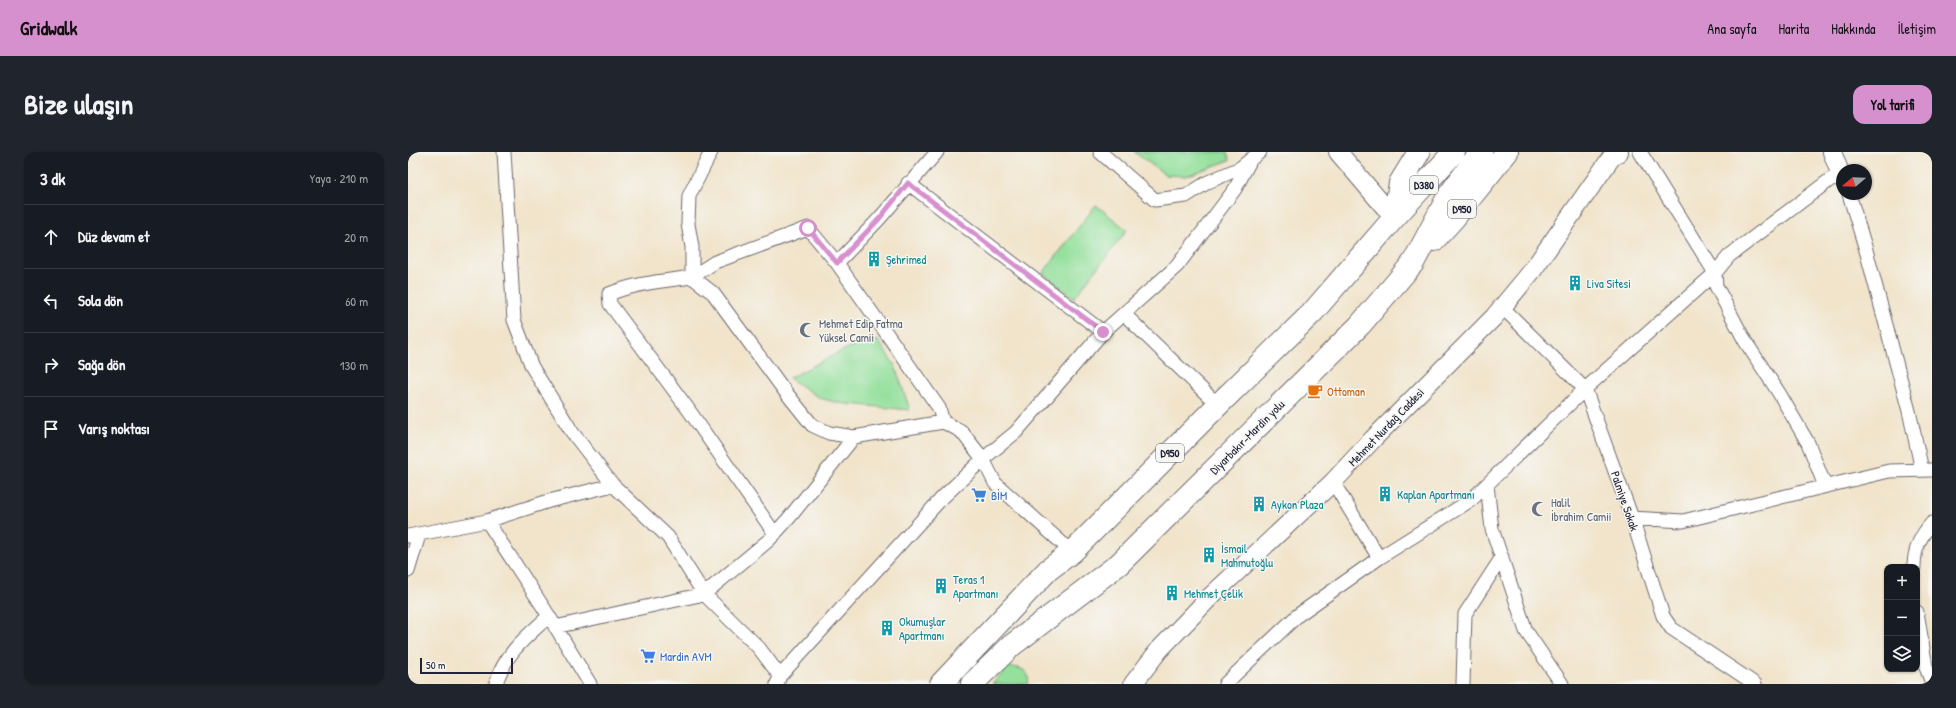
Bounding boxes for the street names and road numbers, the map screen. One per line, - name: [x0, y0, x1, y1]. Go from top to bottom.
- road number: D380: [1410, 176, 1438, 194]
- road number: D950: [1448, 200, 1476, 218]
- street label: Mehmet Nurdağ Caddesi: [1344, 384, 1428, 470]
- street label: Diyarbakır-Mardin yolu: [1206, 396, 1288, 478]
- road number: D950: [1156, 444, 1184, 462]
- street label: Palmiye Sokak: [1607, 469, 1643, 533]

